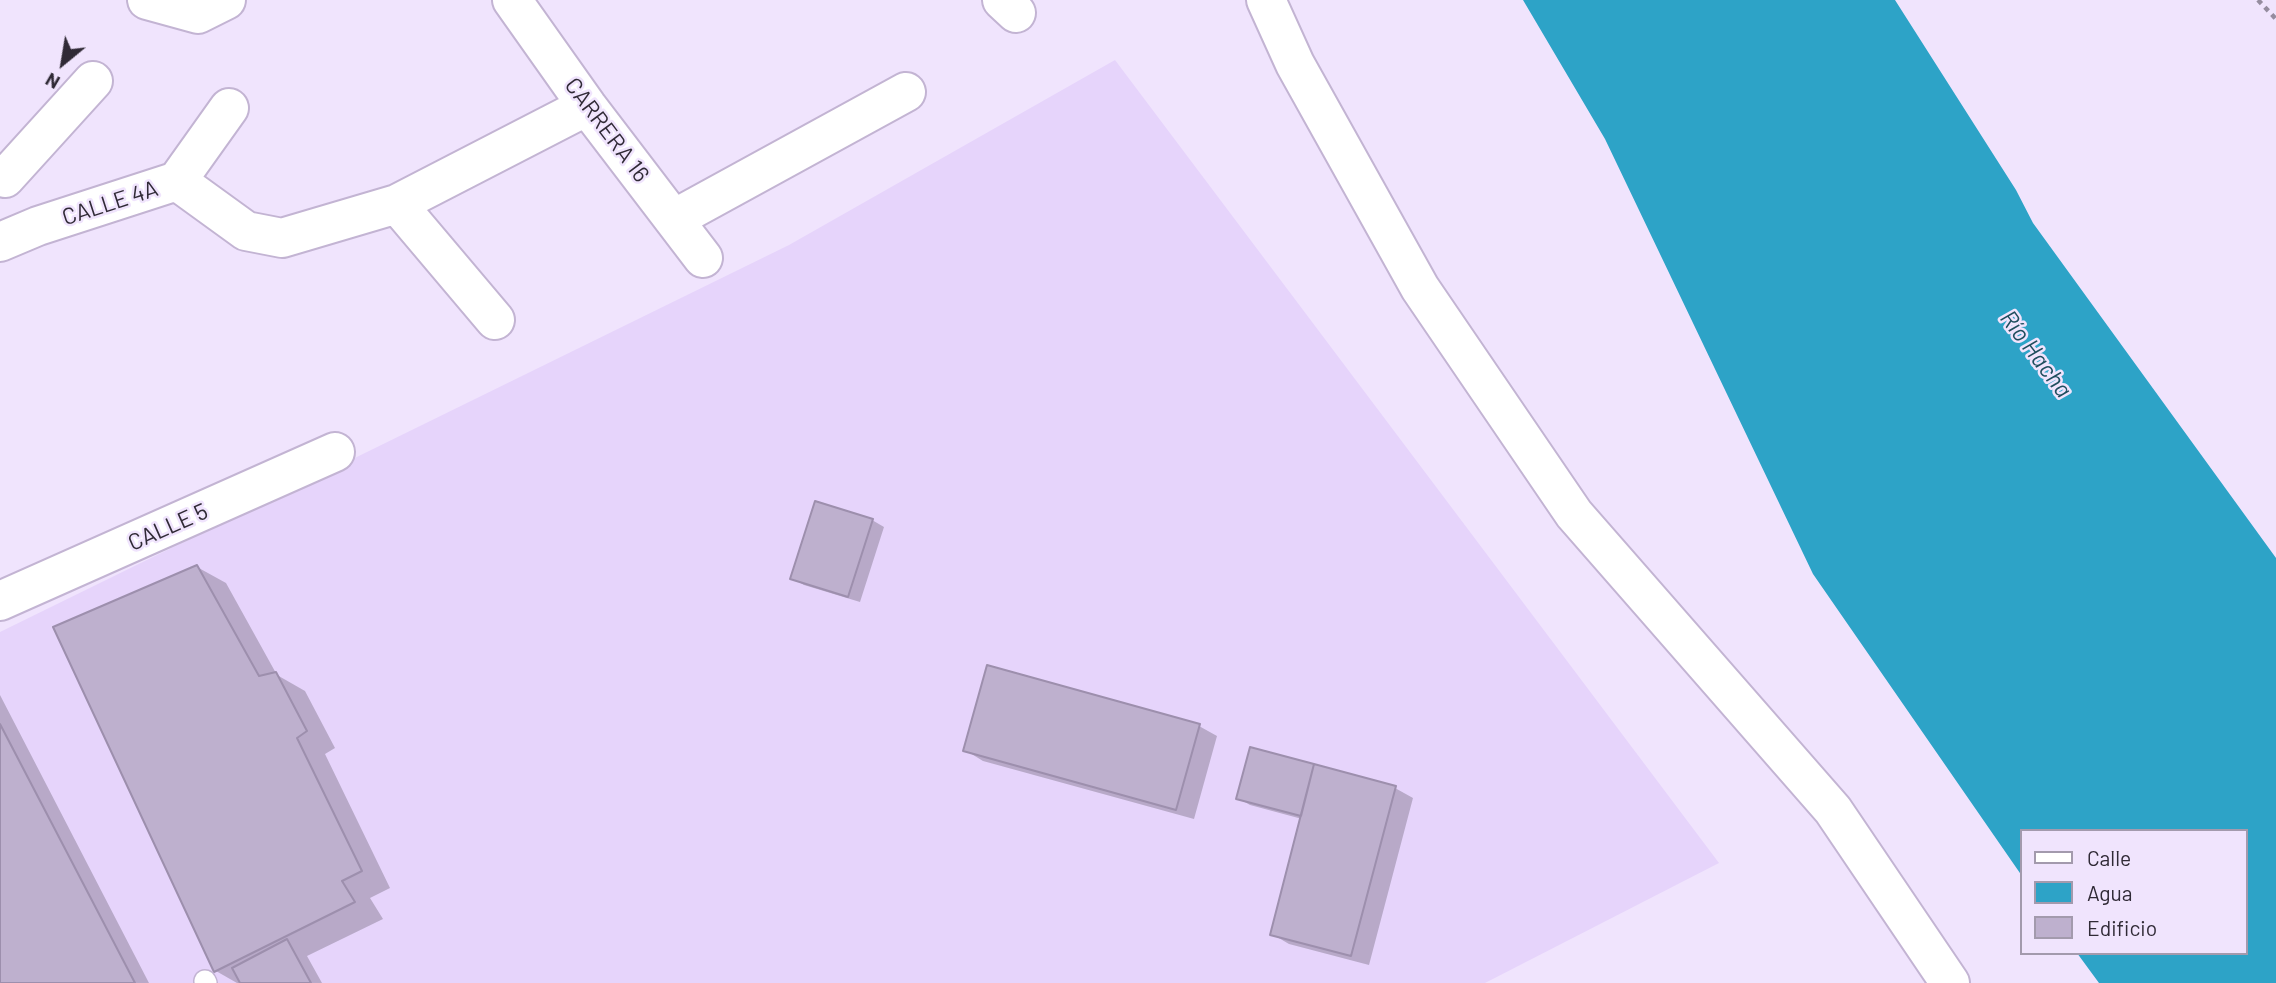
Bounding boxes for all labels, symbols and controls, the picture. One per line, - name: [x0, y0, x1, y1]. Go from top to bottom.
- north arrow: [28, 28, 98, 98]
- text: N: [41, 69, 63, 95]
- street label: CARRERA 16: [559, 72, 655, 188]
- street label: CALLE 4A: [59, 175, 161, 231]
- water label: Río Hacha: [1994, 305, 2078, 403]
- street label: CALLE 5: [124, 497, 212, 557]
- legend: [2021, 829, 2248, 955]
- text: Calle: [2087, 845, 2131, 870]
- text: Agua: [2087, 880, 2133, 905]
- text: Edificio: [2087, 915, 2157, 940]

